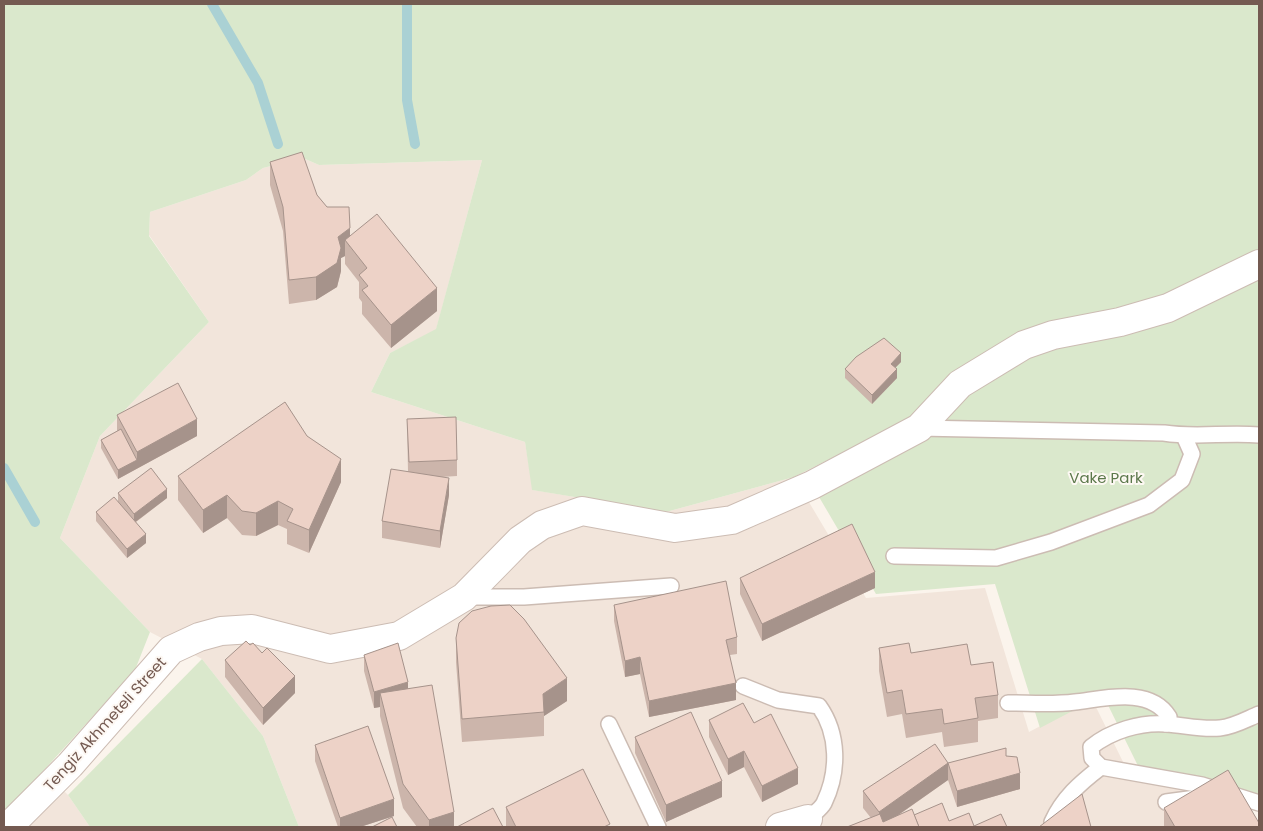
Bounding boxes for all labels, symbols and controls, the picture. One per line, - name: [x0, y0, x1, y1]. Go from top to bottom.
- park label: Vake Park: [1069, 467, 1143, 488]
- street label: Tengiz Akhmeteli Street: [39, 652, 171, 795]

